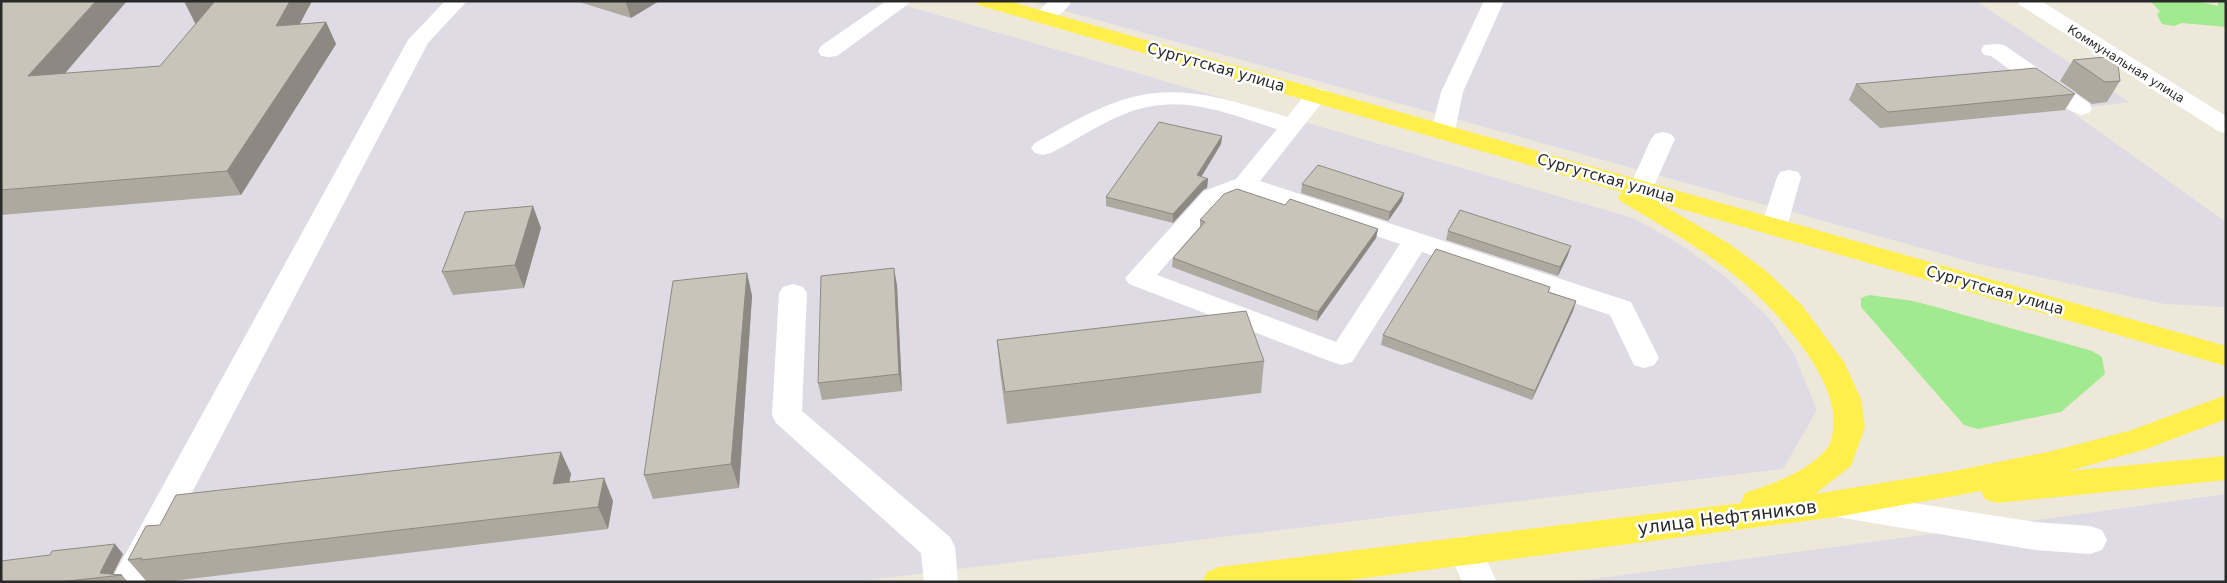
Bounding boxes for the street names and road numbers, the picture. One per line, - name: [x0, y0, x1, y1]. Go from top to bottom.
- street label: Коммунальная улица: [2065, 22, 2187, 106]
- street label: Сургутская улица: [1145, 39, 1287, 95]
- street label: Сургутская улица: [1535, 150, 1677, 206]
- street label: Сургутская улица: [1924, 262, 2066, 318]
- street label: улица Нефтяников: [1636, 496, 1818, 538]

